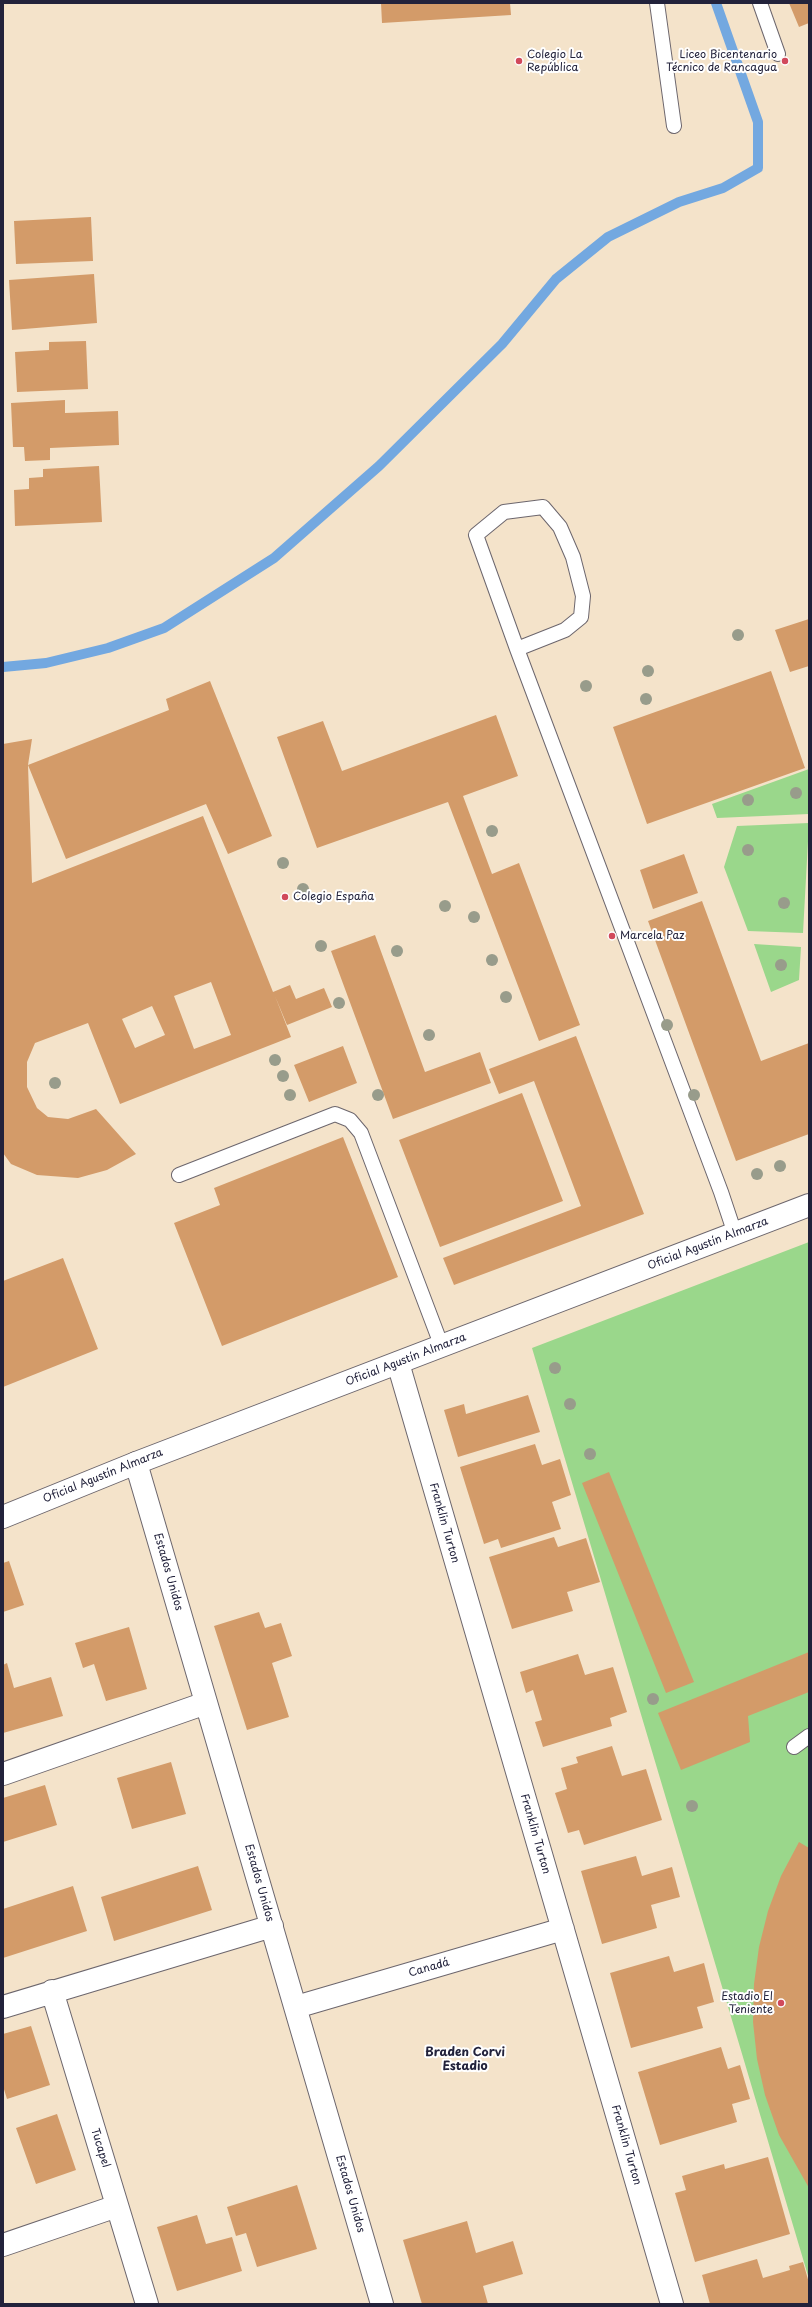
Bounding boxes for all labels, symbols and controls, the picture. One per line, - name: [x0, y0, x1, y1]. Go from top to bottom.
- place label: Colegio La República: [527, 48, 583, 74]
- place label: Liceo Bicentenario Técnico de Rancagua: [666, 48, 777, 74]
- marker: Colegio La República: [514, 56, 524, 66]
- marker: Liceo Bicentenario Técnico de Rancagua: [780, 56, 790, 66]
- place label: Colegio España: [293, 890, 374, 904]
- marker: Colegio España: [280, 892, 290, 902]
- place label: Marcela Paz: [620, 929, 685, 943]
- marker: Marcela Paz: [607, 931, 617, 941]
- street label: Oficial Agustín Almarza: [646, 1215, 770, 1273]
- street label: Oficial Agustín Almarza: [344, 1331, 468, 1389]
- street label: Oficial Agustín Almarza: [41, 1446, 165, 1506]
- street label: Franklin Turton: [426, 1481, 462, 1565]
- street label: Estados Unidos: [151, 1532, 185, 1612]
- street label: Franklin Turton: [517, 1792, 553, 1876]
- street label: Estados Unidos: [242, 1843, 276, 1923]
- street label: Canadá: [407, 1956, 451, 1980]
- place label: Estadio El Teniente: [721, 1990, 773, 2016]
- marker: Estadio El Teniente: [776, 1998, 786, 2008]
- district label: Braden Corvi Estadio: [425, 2046, 505, 2074]
- street label: Franklin Turton: [608, 2103, 644, 2187]
- street label: Tucapel: [88, 2127, 112, 2169]
- street label: Estados Unidos: [333, 2154, 367, 2234]

